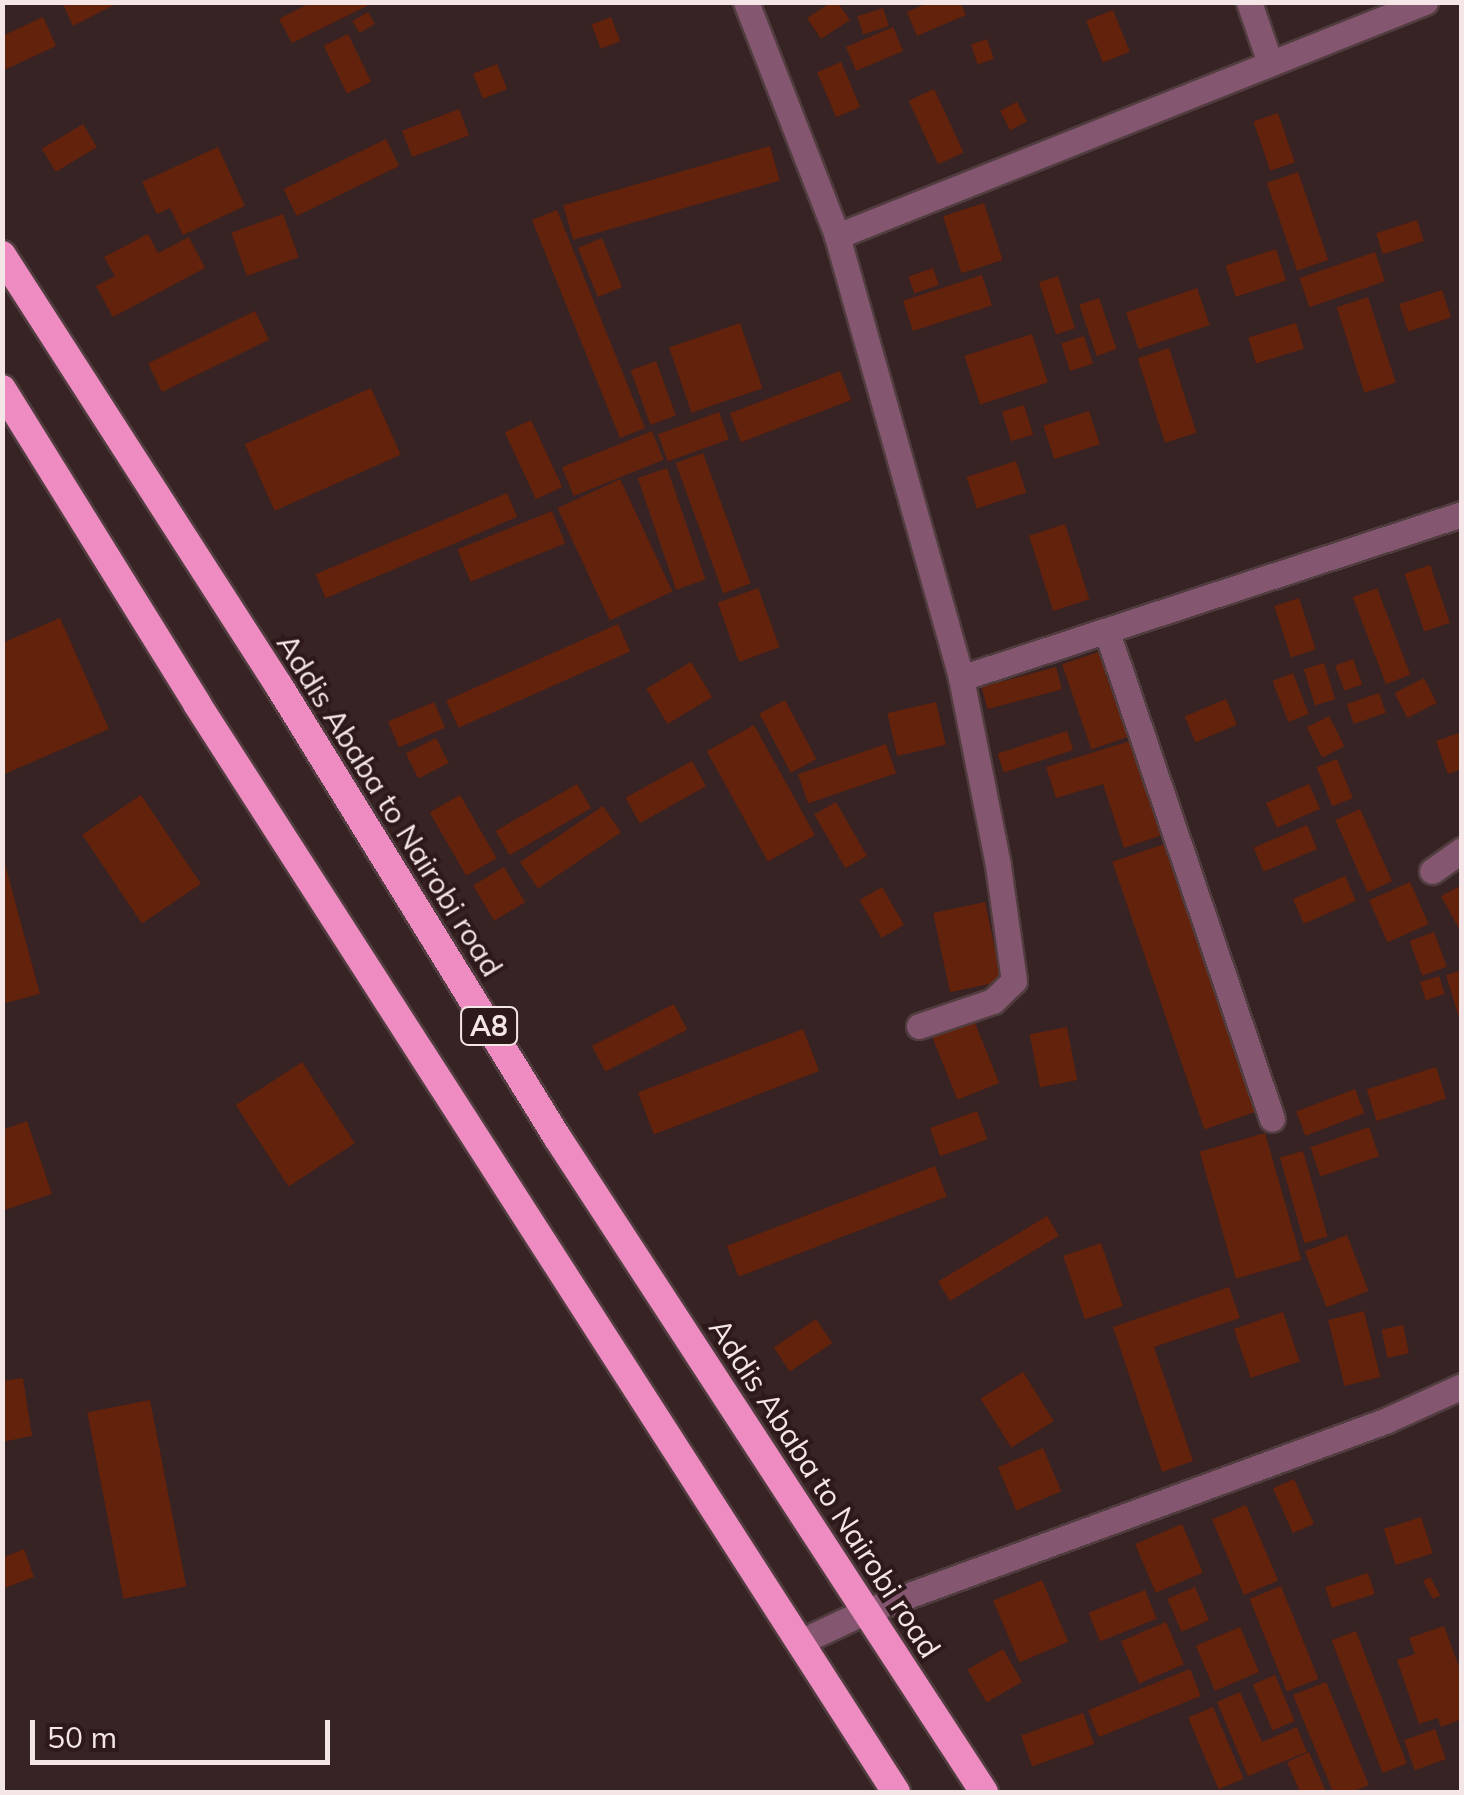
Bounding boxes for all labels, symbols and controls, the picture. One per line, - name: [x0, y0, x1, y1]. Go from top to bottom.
- street label: Addis Ababa to Nairobi road: [270, 627, 510, 983]
- road number: A8: [459, 1003, 519, 1049]
- street label: Addis Ababa to Nairobi road: [702, 1312, 948, 1664]
- scale bar: [35, 1700, 335, 1762]
- text: 50 m: [47, 1718, 117, 1756]

